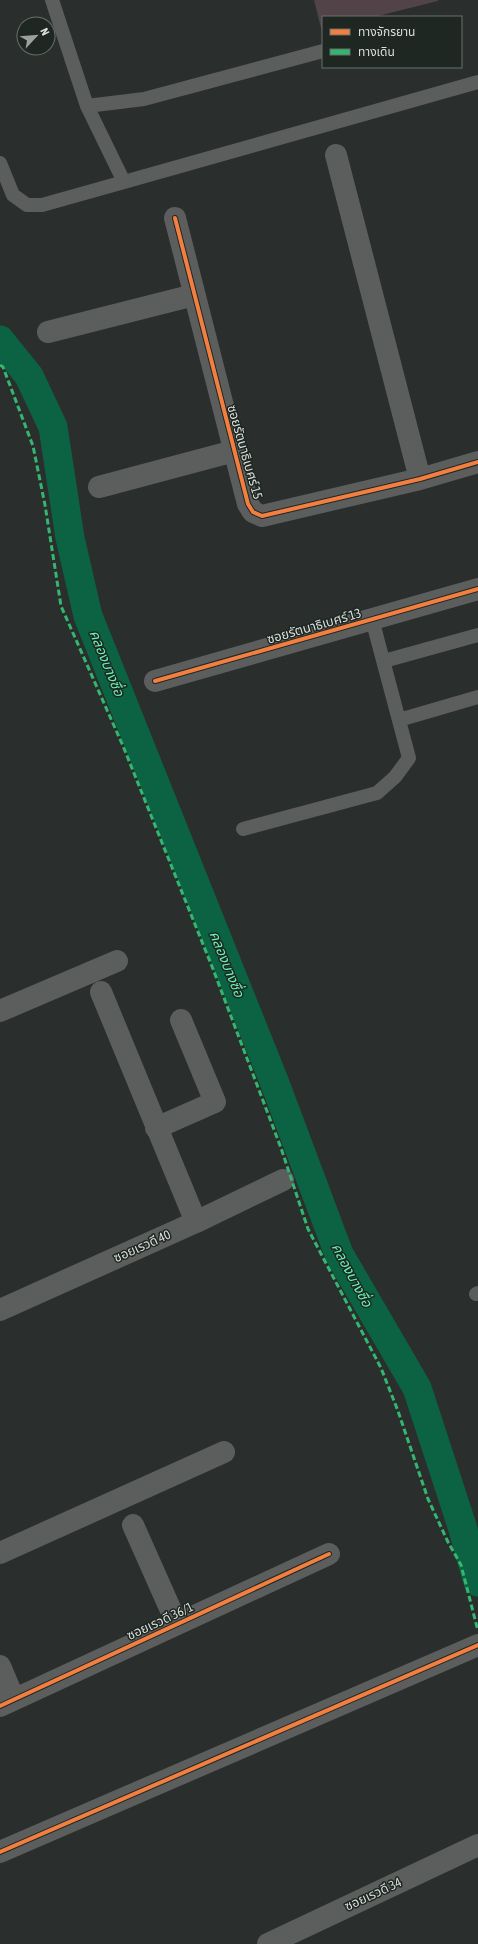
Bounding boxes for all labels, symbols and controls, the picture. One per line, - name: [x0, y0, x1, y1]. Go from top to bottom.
- north arrow: [16, 16, 56, 56]
- legend: [322, 16, 462, 68]
- text: ทางจักรยาน: [358, 25, 415, 39]
- text: N: [38, 26, 52, 37]
- text: ทางเดิน: [358, 45, 395, 59]
- street label: ซอยรัตนาธิเบศร์ 15: [224, 403, 266, 501]
- street label: ซอยรัตนาธิเบศร์ 13: [265, 605, 363, 647]
- water label: คลองบางซื่อ: [87, 627, 130, 699]
- water label: คลองบางซื่อ: [207, 928, 250, 1000]
- street label: ซอยเรวดี 40: [111, 1227, 173, 1265]
- water label: คลองบางซื่อ: [329, 1240, 378, 1310]
- street label: ซอยเรวดี 36/1: [124, 1599, 196, 1643]
- street label: ซอยเรวดี 34: [342, 1874, 404, 1914]

